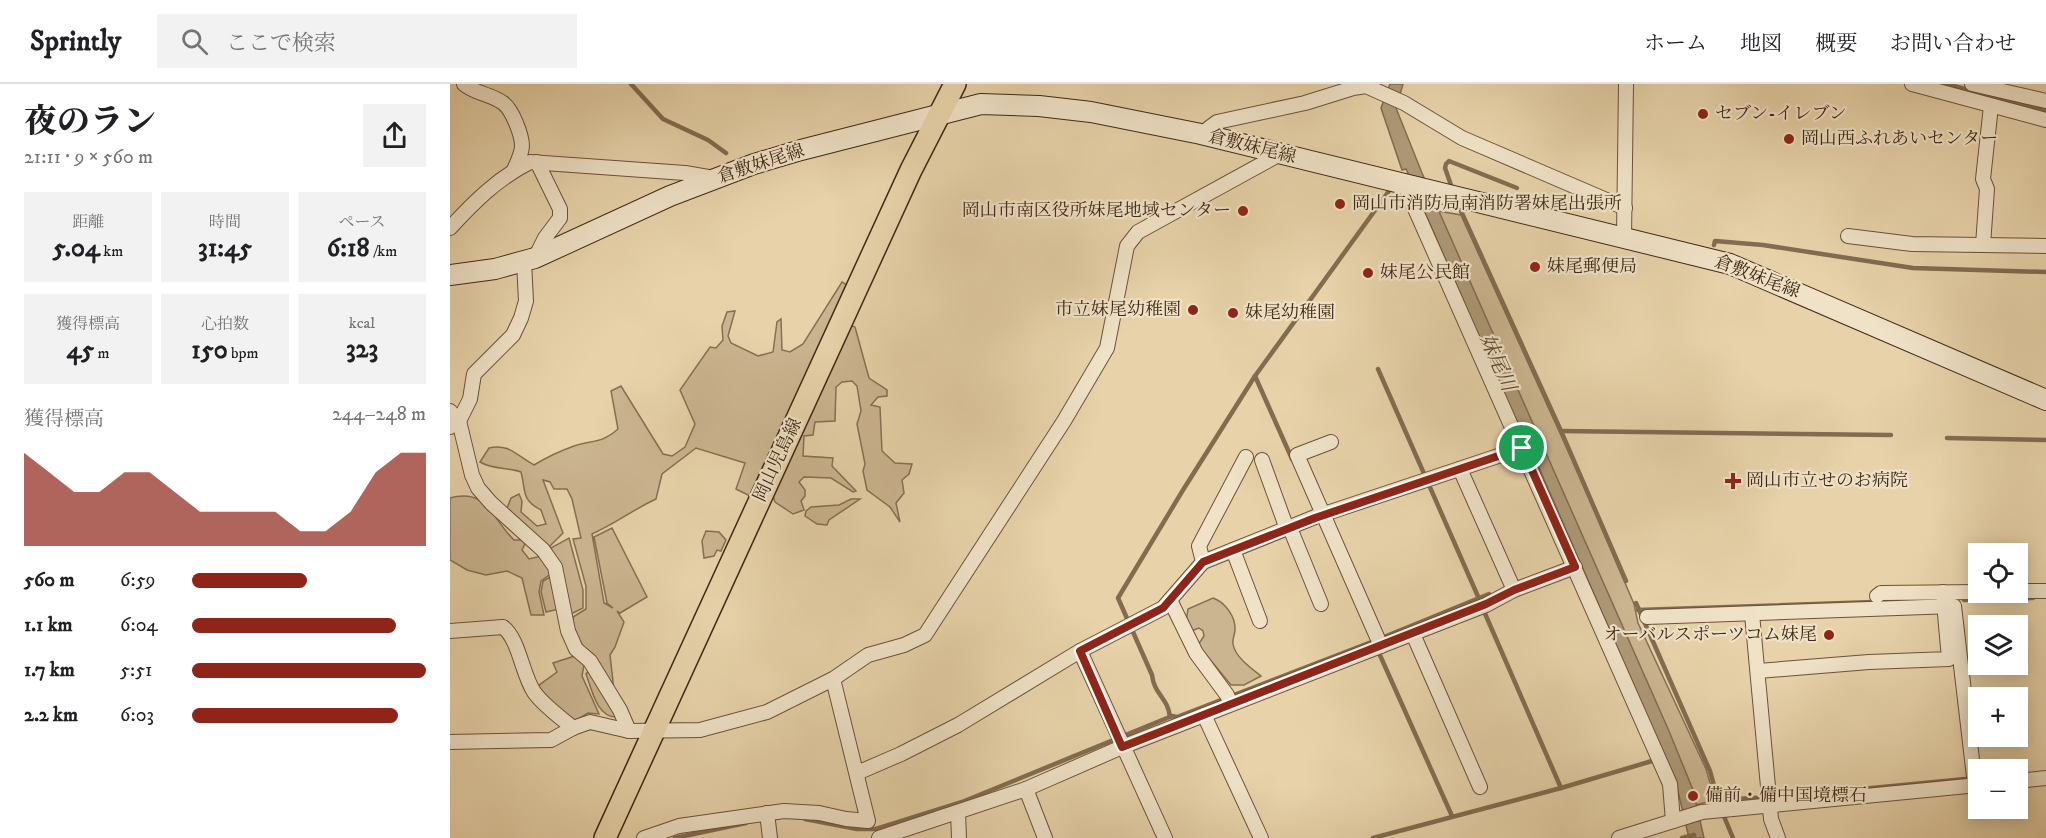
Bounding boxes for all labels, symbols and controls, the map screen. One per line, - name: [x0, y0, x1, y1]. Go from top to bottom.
- search box: [157, 14, 577, 68]
- text: Sprintly: [30, 24, 121, 59]
- icon: search: [178, 25, 211, 58]
- text: ここで検索: [226, 30, 336, 57]
- text: ホーム: [1644, 31, 1707, 57]
- text: 地図: [1740, 31, 1782, 57]
- text: 概要: [1815, 31, 1857, 57]
- text: お問い合わせ: [1890, 31, 2016, 57]
- text: 夜のラン: [24, 102, 156, 143]
- place label: セブン-イレブン: [1715, 103, 1847, 125]
- button: share: [363, 104, 426, 167]
- marker: セブン-イレブン: [1696, 107, 1710, 121]
- street label: 倉敷妹尾線: [1206, 125, 1298, 169]
- place label: 岡山西ふれあいセンター: [1801, 128, 1998, 150]
- marker: 岡山西ふれあいセンター: [1782, 132, 1796, 146]
- street label: 倉敷妹尾線: [715, 140, 807, 188]
- text: 21:11 · 9 × 560 m: [24, 145, 153, 170]
- place label: 岡山市消防局南消防署妹尾出張所: [1352, 193, 1622, 215]
- marker: 岡山市消防局南消防署妹尾出張所: [1333, 197, 1347, 211]
- place label: 岡山市南区役所妹尾地域センター: [962, 200, 1231, 222]
- marker: 岡山市南区役所妹尾地域センター: [1236, 204, 1250, 218]
- text: 距離: [72, 212, 104, 232]
- text: 時間: [209, 212, 241, 232]
- text: ペース: [338, 212, 386, 232]
- text: 5.04: [53, 232, 100, 265]
- text: 31:45: [198, 232, 252, 265]
- text: 6:18: [327, 232, 370, 265]
- text: km: [100, 241, 123, 261]
- text: /km: [370, 241, 397, 261]
- street label: 倉敷妹尾線: [1711, 251, 1803, 303]
- place label: 妹尾郵便局: [1547, 256, 1637, 278]
- marker: 妹尾郵便局: [1528, 260, 1542, 274]
- place label: 妹尾公民館: [1380, 262, 1470, 284]
- marker: 妹尾公民館: [1361, 266, 1375, 280]
- place label: 市立妹尾幼稚園: [1055, 299, 1181, 321]
- place label: 妹尾幼稚園: [1245, 302, 1335, 324]
- marker: 市立妹尾幼稚園: [1186, 303, 1200, 317]
- marker: 妹尾幼稚園: [1226, 306, 1240, 320]
- text: kcal: [349, 313, 375, 333]
- text: 獲得標高: [56, 314, 120, 334]
- text: 心拍数: [201, 314, 249, 334]
- water label: 妹尾川: [1473, 331, 1521, 397]
- text: 323: [346, 333, 378, 366]
- text: 45: [66, 334, 94, 367]
- text: 150: [191, 334, 228, 367]
- text: m: [94, 343, 110, 363]
- text: bpm: [228, 343, 259, 363]
- text: 244–248 m: [332, 402, 426, 427]
- text: 獲得標高: [24, 407, 104, 432]
- street label: 岡山児島線: [749, 415, 807, 505]
- pin: [1496, 422, 1547, 473]
- icon: arrive: [1505, 431, 1538, 464]
- place label: 岡山市立せのお病院: [1746, 470, 1908, 492]
- marker: 岡山市立せのお病院: [1724, 472, 1742, 490]
- map controls: [1968, 543, 2028, 819]
- button: locate: [1968, 543, 2028, 603]
- text: 560 m: [24, 568, 74, 593]
- text: 6:59: [120, 568, 156, 593]
- text: 1.1 km: [24, 613, 73, 638]
- text: 6:04: [120, 613, 158, 638]
- button: layers: [1968, 615, 2028, 675]
- place label: オーバルスポーツコム妹尾: [1604, 624, 1817, 646]
- marker: オーバルスポーツコム妹尾: [1822, 628, 1836, 642]
- text: 1.7 km: [24, 658, 75, 683]
- text: 5:51: [120, 658, 152, 683]
- button: +: [1968, 687, 2028, 747]
- text: 2.2 km: [24, 703, 78, 728]
- text: 6:03: [120, 703, 154, 728]
- button: −: [1968, 759, 2028, 819]
- place label: 備前・備中国境標石: [1705, 785, 1867, 807]
- marker: 備前・備中国境標石: [1686, 789, 1700, 803]

